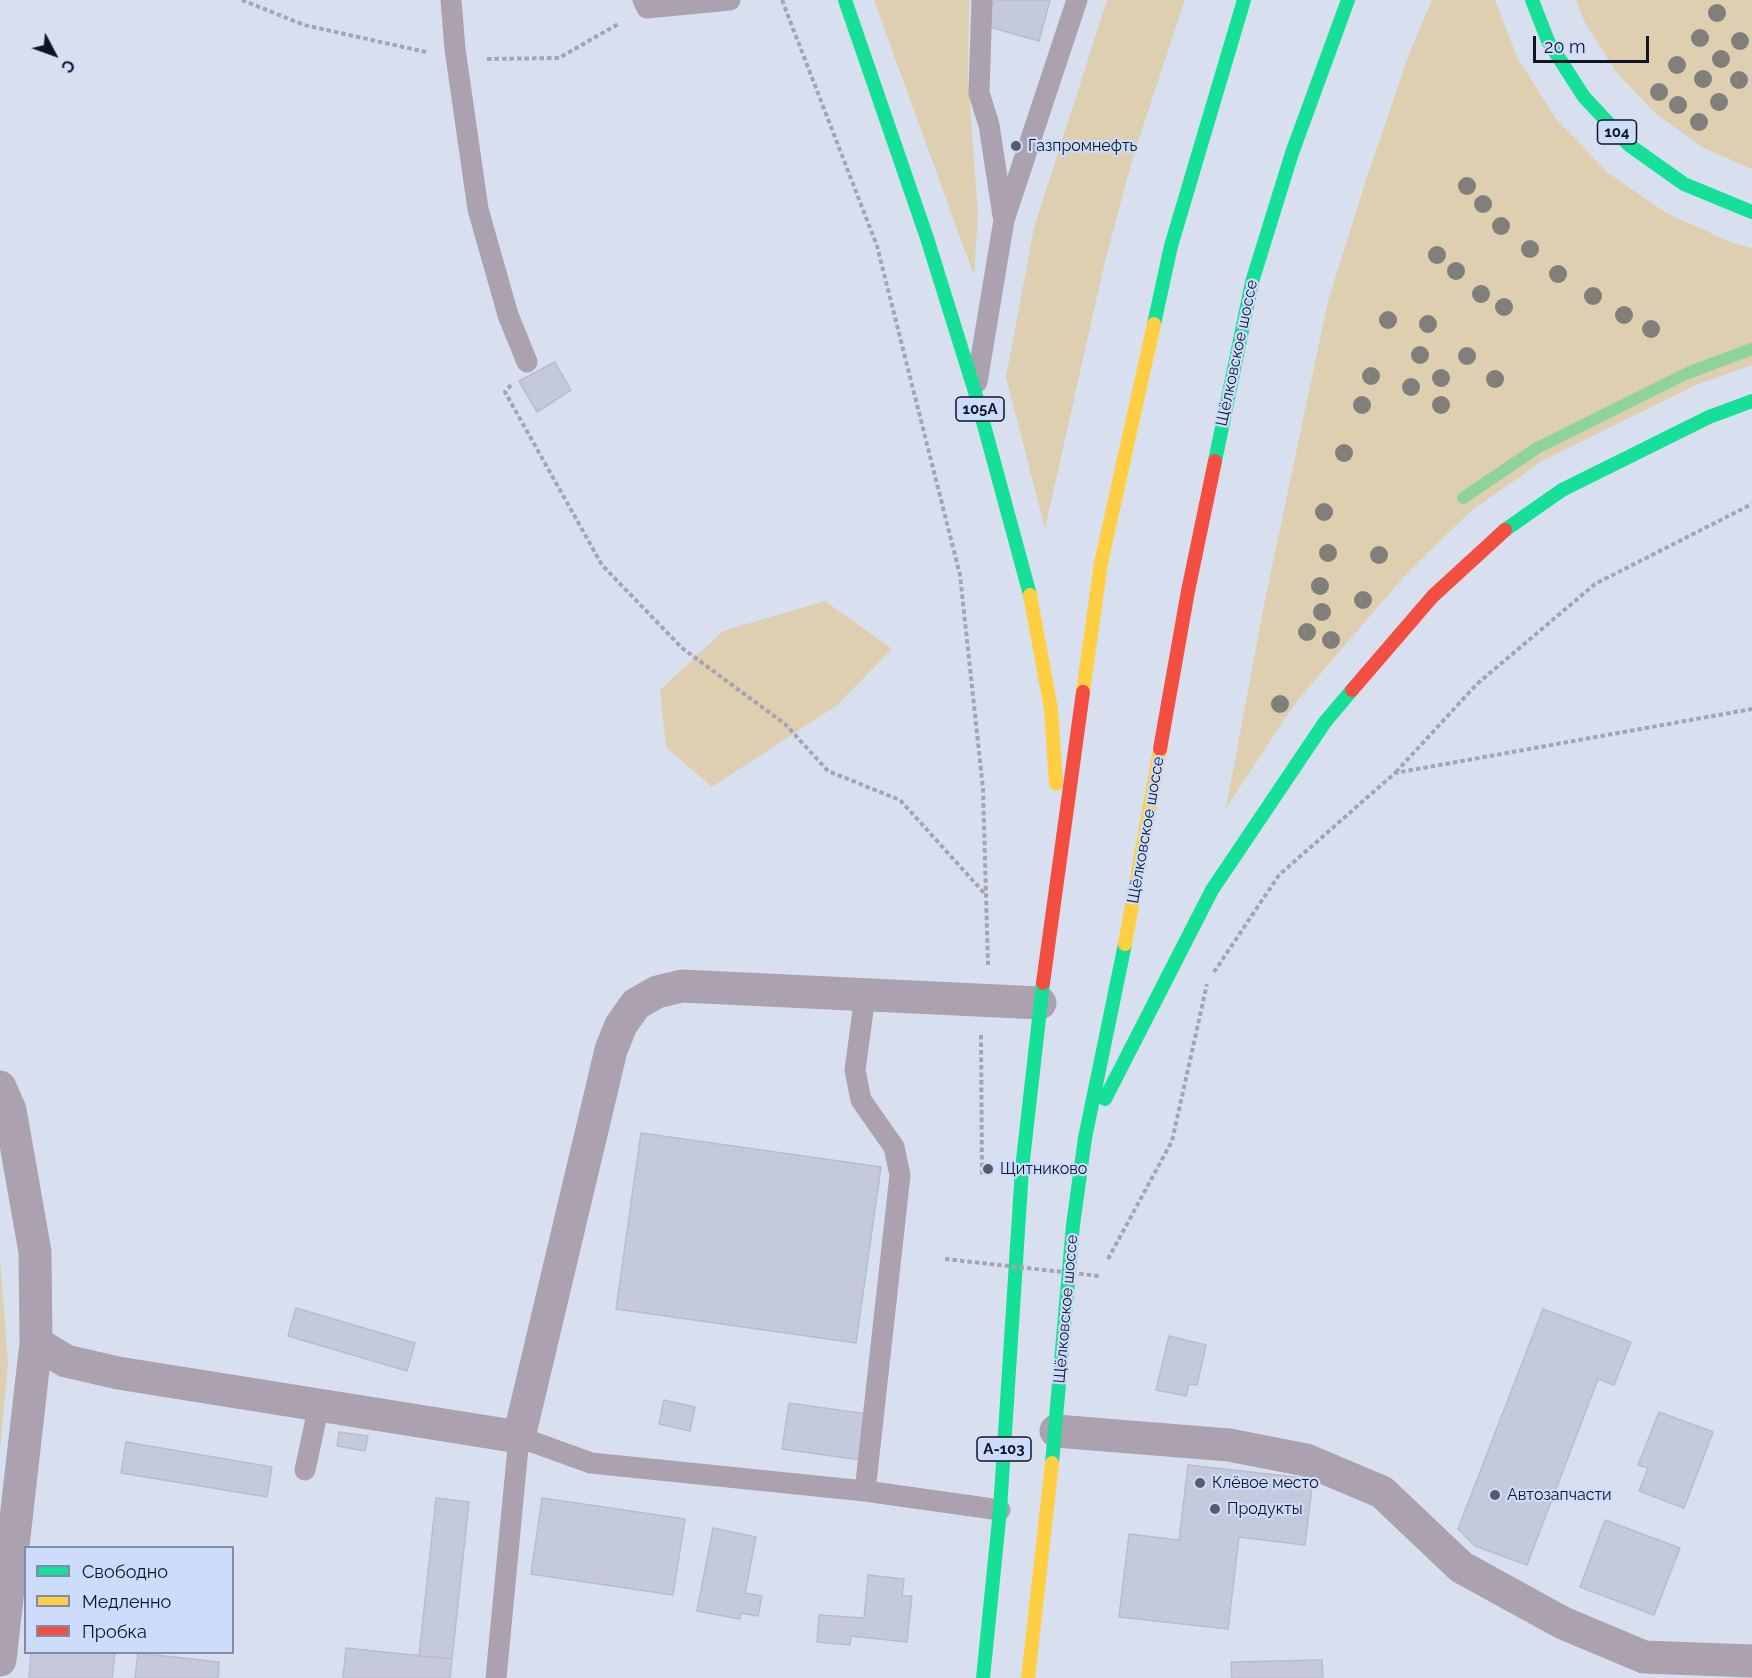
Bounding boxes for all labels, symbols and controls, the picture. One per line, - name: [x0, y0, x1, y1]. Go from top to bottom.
- north arrow: [24, 24, 84, 84]
- scale bar: [1536, 24, 1652, 62]
- text: 20 m: [1544, 36, 1586, 57]
- text: С: [57, 56, 79, 77]
- road number: 104: [1598, 120, 1636, 144]
- place label: Газпромнефть: [1028, 136, 1137, 156]
- marker: Газпромнефть: [1009, 139, 1023, 153]
- street label: Щёлковское шоссе: [1212, 278, 1262, 428]
- road number: 105A: [956, 397, 1004, 421]
- street label: Щёлковское шоссе: [1124, 755, 1168, 905]
- place label: Щитниково: [1000, 1159, 1087, 1179]
- marker: Щитниково: [981, 1162, 995, 1176]
- street label: Щёлковское шоссе: [1050, 1234, 1082, 1384]
- road number: А-103: [977, 1437, 1031, 1461]
- place label: Клёвое место: [1212, 1473, 1319, 1493]
- marker: Клёвое место: [1193, 1476, 1207, 1490]
- place label: Автозапчасти: [1507, 1485, 1612, 1505]
- marker: Автозапчасти: [1488, 1488, 1502, 1502]
- place label: Продукты: [1227, 1499, 1303, 1519]
- marker: Продукты: [1208, 1502, 1222, 1516]
- legend: [24, 1546, 234, 1654]
- text: Свободно: [82, 1561, 168, 1582]
- text: Медленно: [82, 1591, 171, 1612]
- text: Пробка: [82, 1621, 147, 1642]

